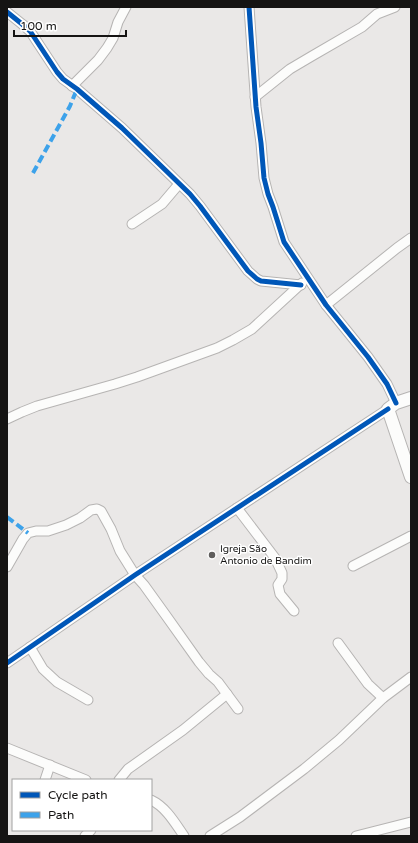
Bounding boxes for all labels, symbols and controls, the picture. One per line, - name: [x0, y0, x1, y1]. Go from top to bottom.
- scale bar: [14, 12, 126, 38]
- text: 100 m: [20, 19, 57, 33]
- place label: Igreja São Antonio de Bandim: [220, 543, 312, 567]
- marker: Igreja São Antonio de Bandim: [207, 550, 217, 560]
- legend: [12, 779, 152, 831]
- text: Cycle path: [48, 788, 107, 802]
- text: Path: [48, 808, 74, 822]

